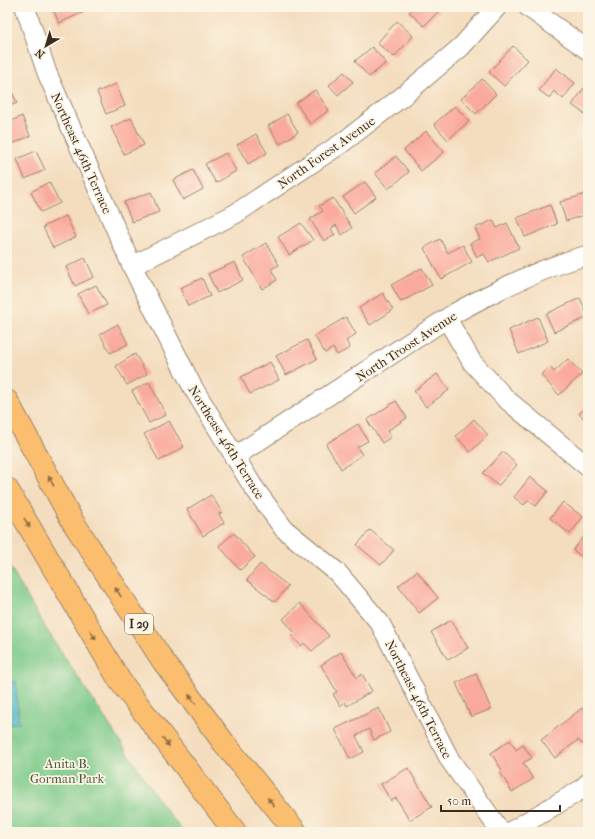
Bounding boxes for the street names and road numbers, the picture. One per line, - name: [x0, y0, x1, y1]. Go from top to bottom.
- street label: Northeast 46th Terrace: [48, 90, 115, 217]
- street label: North Forest Avenue: [274, 113, 379, 192]
- street label: North Troost Avenue: [353, 308, 460, 385]
- street label: Northeast 46th Terrace: [185, 383, 268, 502]
- road number: I 29: [125, 614, 153, 634]
- street label: Northeast 46th Terrace: [382, 637, 455, 762]

